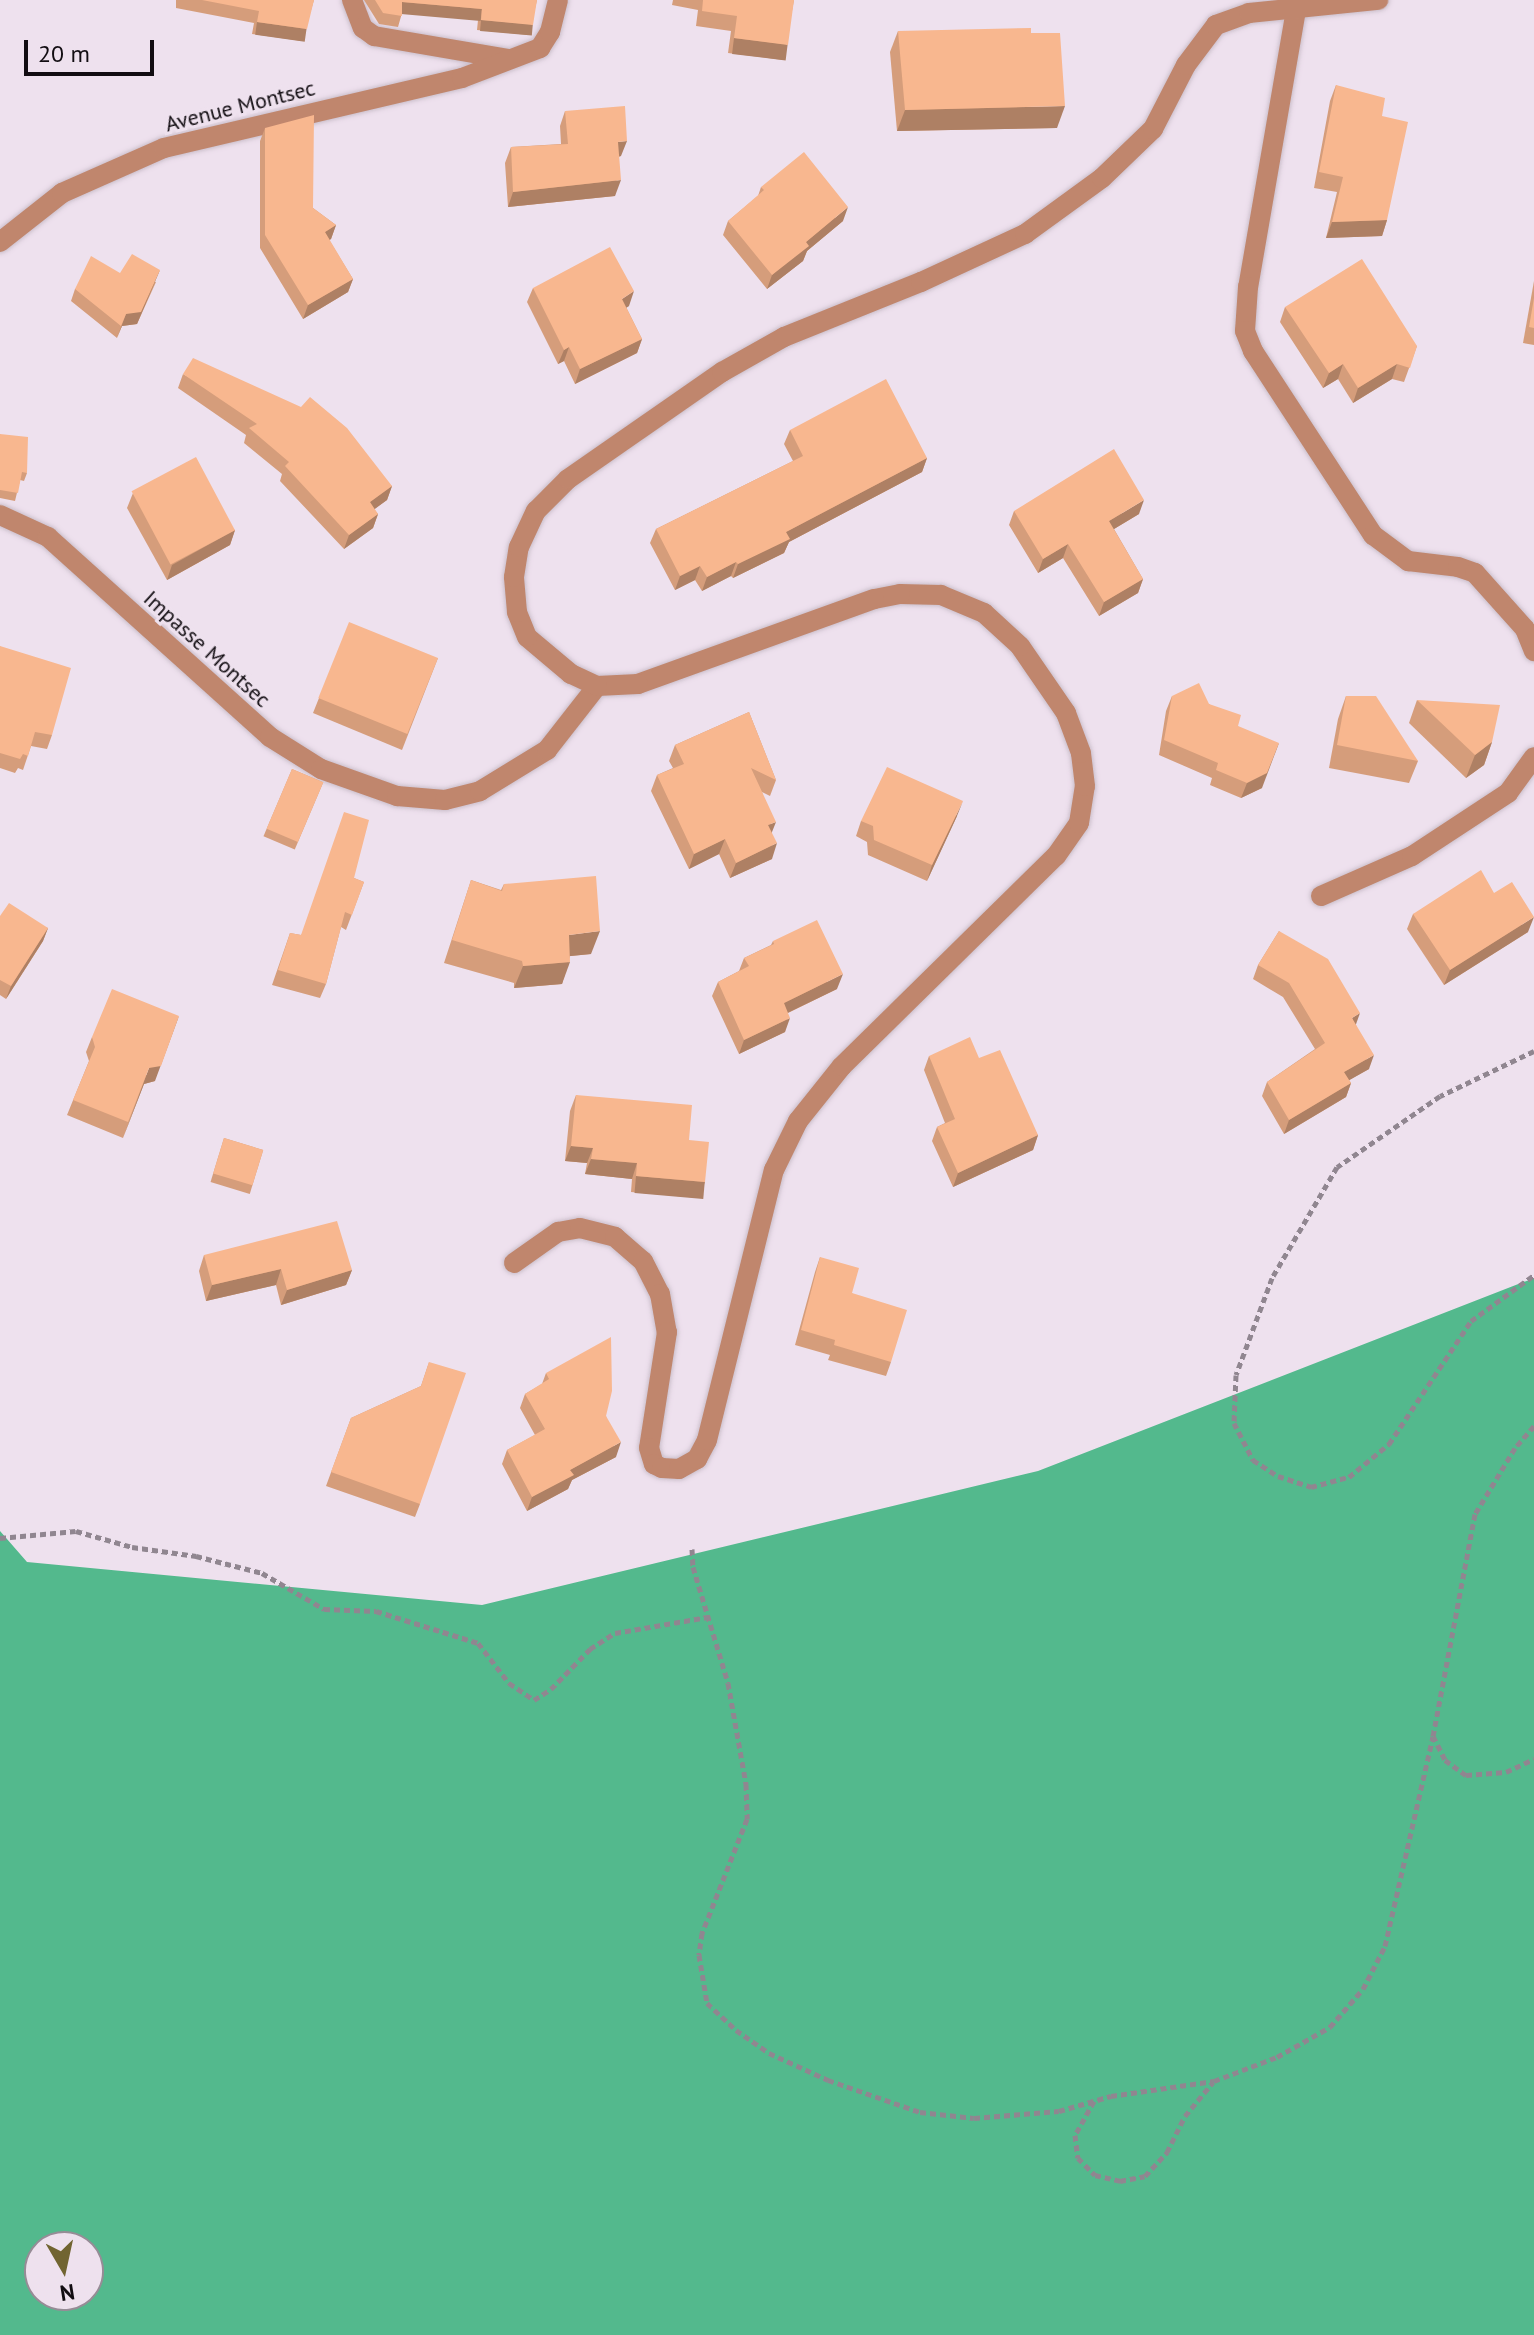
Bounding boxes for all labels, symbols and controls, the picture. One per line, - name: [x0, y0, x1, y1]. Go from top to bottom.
- scale bar: [28, 24, 158, 74]
- text: 20 m: [38, 38, 90, 69]
- street label: Avenue Montsec: [162, 75, 318, 137]
- street label: Impasse Montsec: [138, 585, 276, 713]
- north arrow: [24, 2231, 104, 2311]
- text: N: [58, 2278, 77, 2308]

